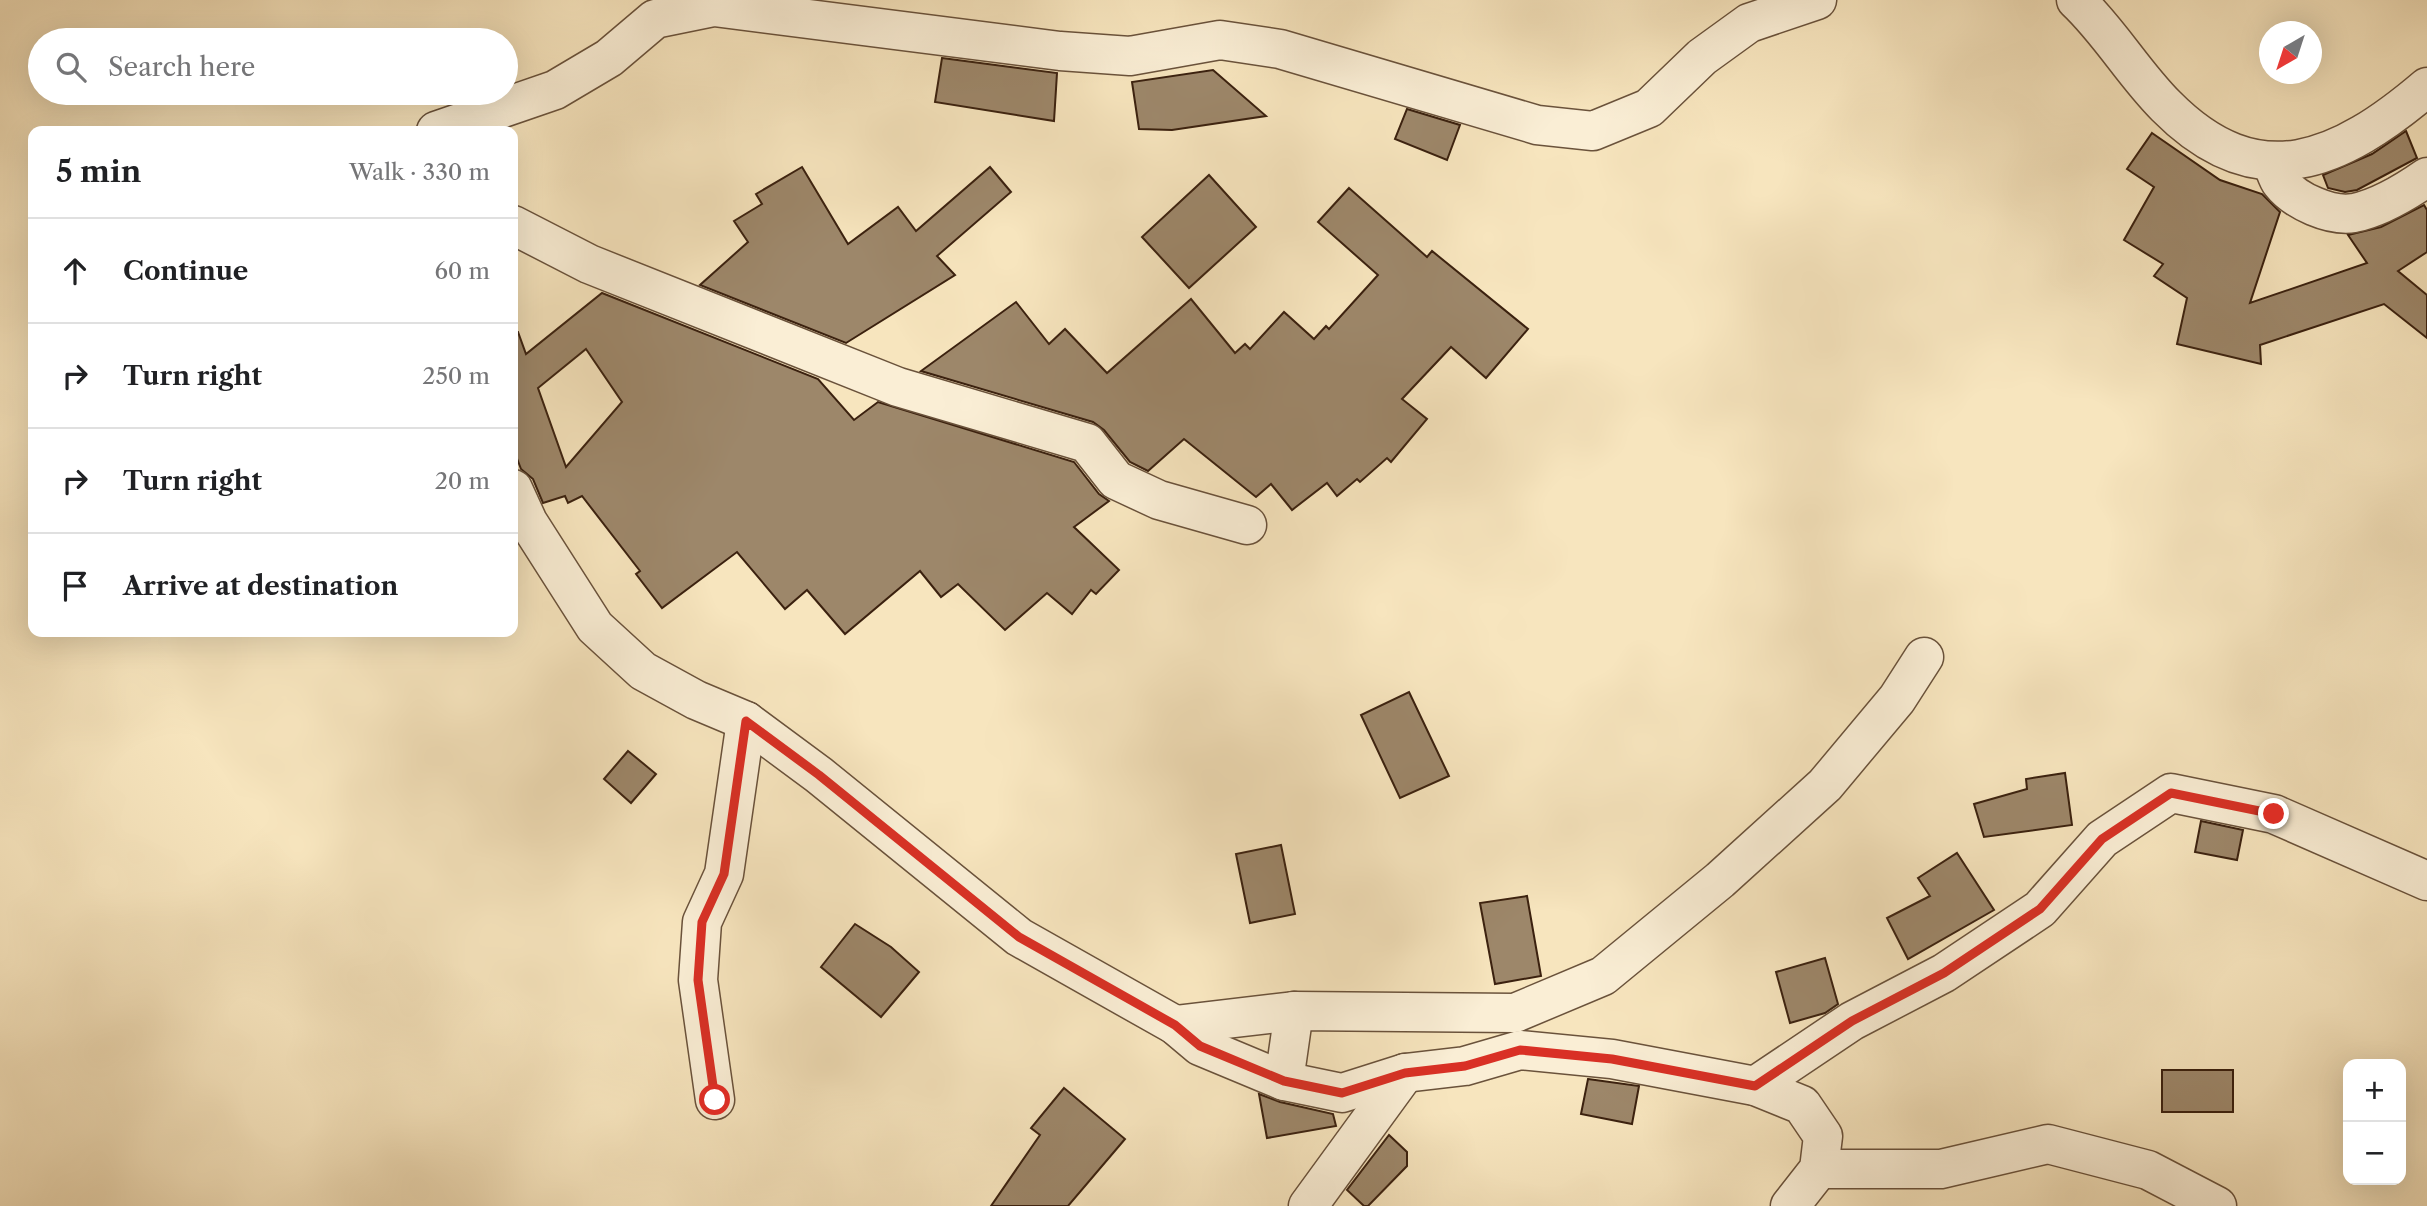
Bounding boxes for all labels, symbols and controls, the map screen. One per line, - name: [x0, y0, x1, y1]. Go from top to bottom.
- north arrow: [2259, 21, 2322, 84]
- search box: [28, 28, 518, 105]
- icon: search: [52, 48, 90, 86]
- text: Search here: [108, 51, 255, 83]
- text: 5 min: [56, 153, 141, 190]
- text: Walk · 330 m: [349, 158, 490, 186]
- icon: ahead: [56, 252, 94, 290]
- text: Continue: [123, 255, 248, 287]
- text: 60 m: [434, 257, 490, 285]
- icon: right: [56, 357, 94, 395]
- text: Turn right: [123, 360, 262, 392]
- text: 250 m: [422, 362, 490, 390]
- icon: right: [56, 462, 94, 500]
- text: Turn right: [123, 465, 262, 497]
- text: 20 m: [435, 467, 490, 495]
- icon: arrive: [56, 567, 94, 605]
- text: Arrive at destination: [123, 570, 398, 602]
- route end: [2258, 798, 2289, 829]
- map controls: [2343, 1059, 2406, 1185]
- button: +: [2343, 1059, 2406, 1122]
- route start: [699, 1084, 730, 1115]
- button: −: [2343, 1122, 2406, 1185]

